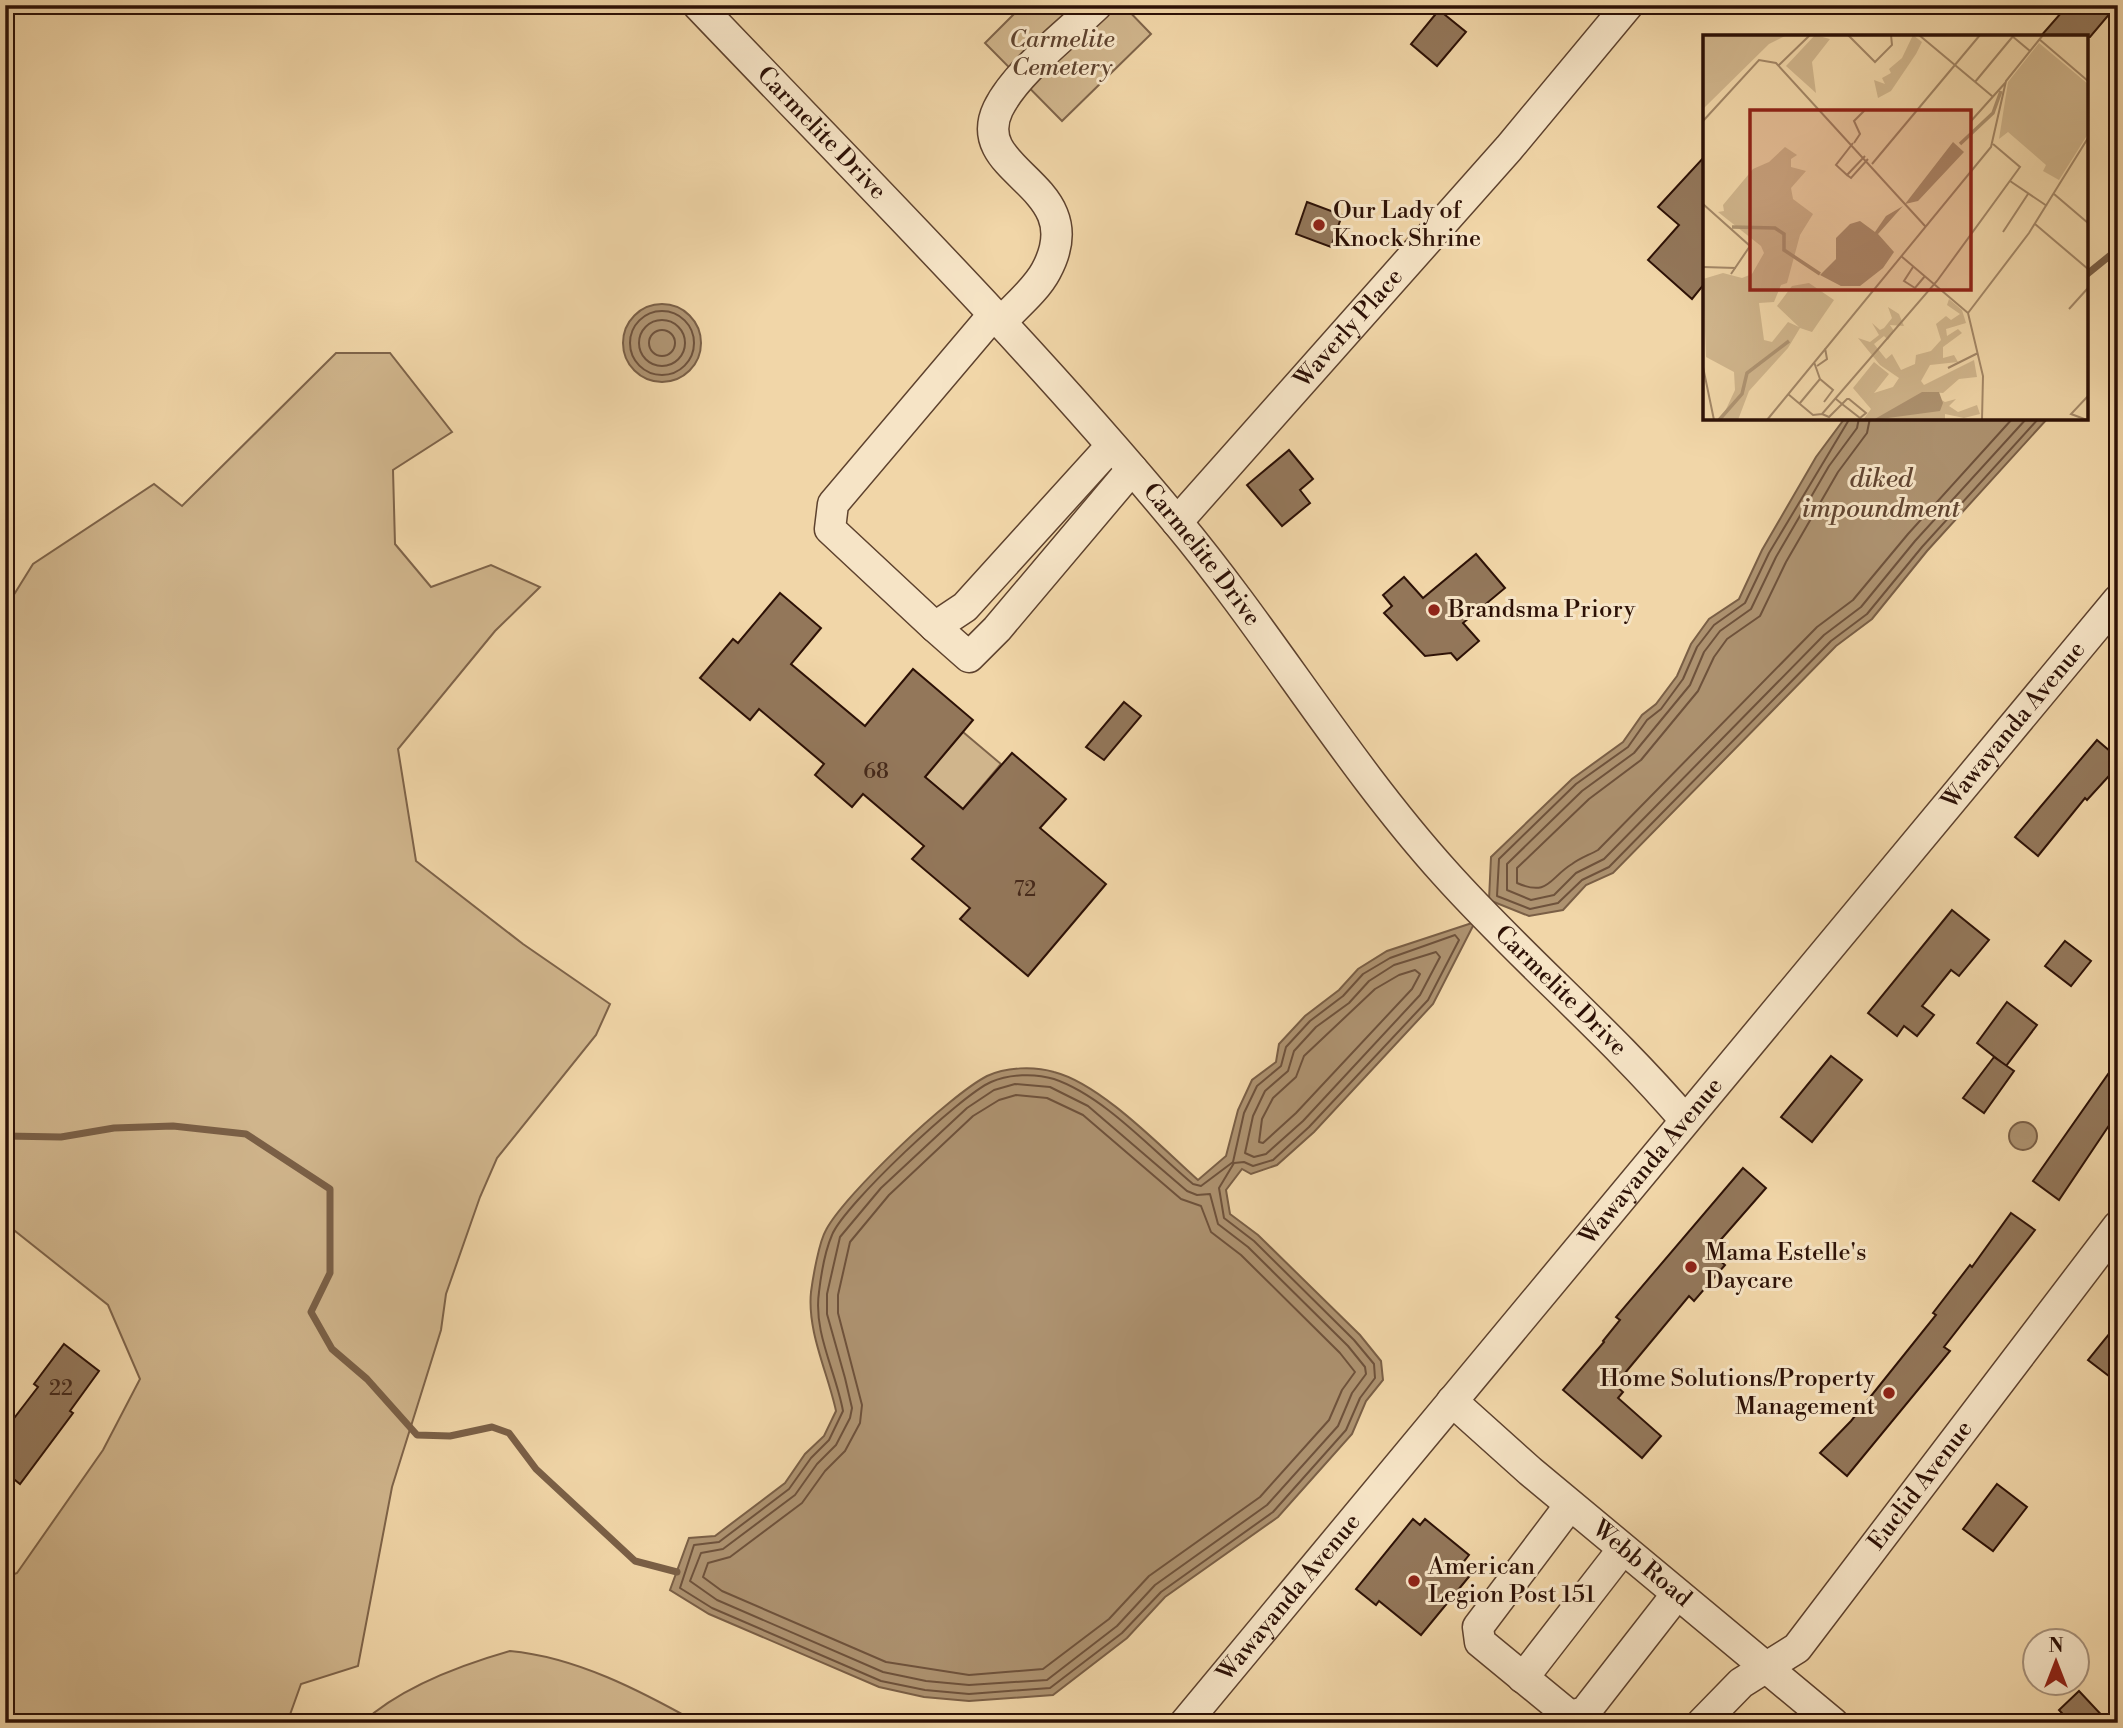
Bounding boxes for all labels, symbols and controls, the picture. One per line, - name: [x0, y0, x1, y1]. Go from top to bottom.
- park label: Carmelite Cemetery: [1009, 25, 1115, 83]
- inset map: [1703, 35, 2088, 420]
- street label: Carmelite Drive: [750, 60, 892, 206]
- place label: Our Lady of Knock Shrine: [1333, 196, 1481, 254]
- marker: Our Lady of Knock Shrine: [1311, 217, 1327, 233]
- street label: Waverly Place: [1287, 262, 1410, 395]
- water label: diked impoundment: [1802, 463, 1961, 525]
- street label: Carmelite Drive: [1136, 477, 1267, 632]
- place label: Brandsma Priory: [1447, 595, 1636, 625]
- marker: Brandsma Priory: [1426, 602, 1442, 618]
- street label: Wawayanda Avenue: [1935, 635, 2092, 816]
- house number: 68: [863, 759, 889, 785]
- house number: 72: [1014, 877, 1036, 903]
- street label: Carmelite Drive: [1488, 919, 1633, 1063]
- street label: Wawayanda Avenue: [1573, 1072, 1730, 1252]
- place label: Mama Estelle's Daycare: [1705, 1238, 1866, 1296]
- marker: Mama Estelle's Daycare: [1683, 1259, 1699, 1275]
- place label: Home Solutions/Property Management: [1600, 1364, 1876, 1422]
- house number: 22: [49, 1376, 73, 1402]
- marker: Home Solutions/Property Management: [1881, 1385, 1897, 1401]
- street label: Euclid Avenue: [1862, 1415, 1979, 1556]
- street label: Wawayanda Avenue: [1210, 1508, 1367, 1688]
- street label: Webb Road: [1585, 1513, 1698, 1614]
- place label: American Legion Post 151: [1427, 1552, 1596, 1610]
- marker: American Legion Post 151: [1406, 1573, 1422, 1589]
- north arrow: [2022, 1626, 2092, 1696]
- text: N: [2048, 1634, 2064, 1658]

